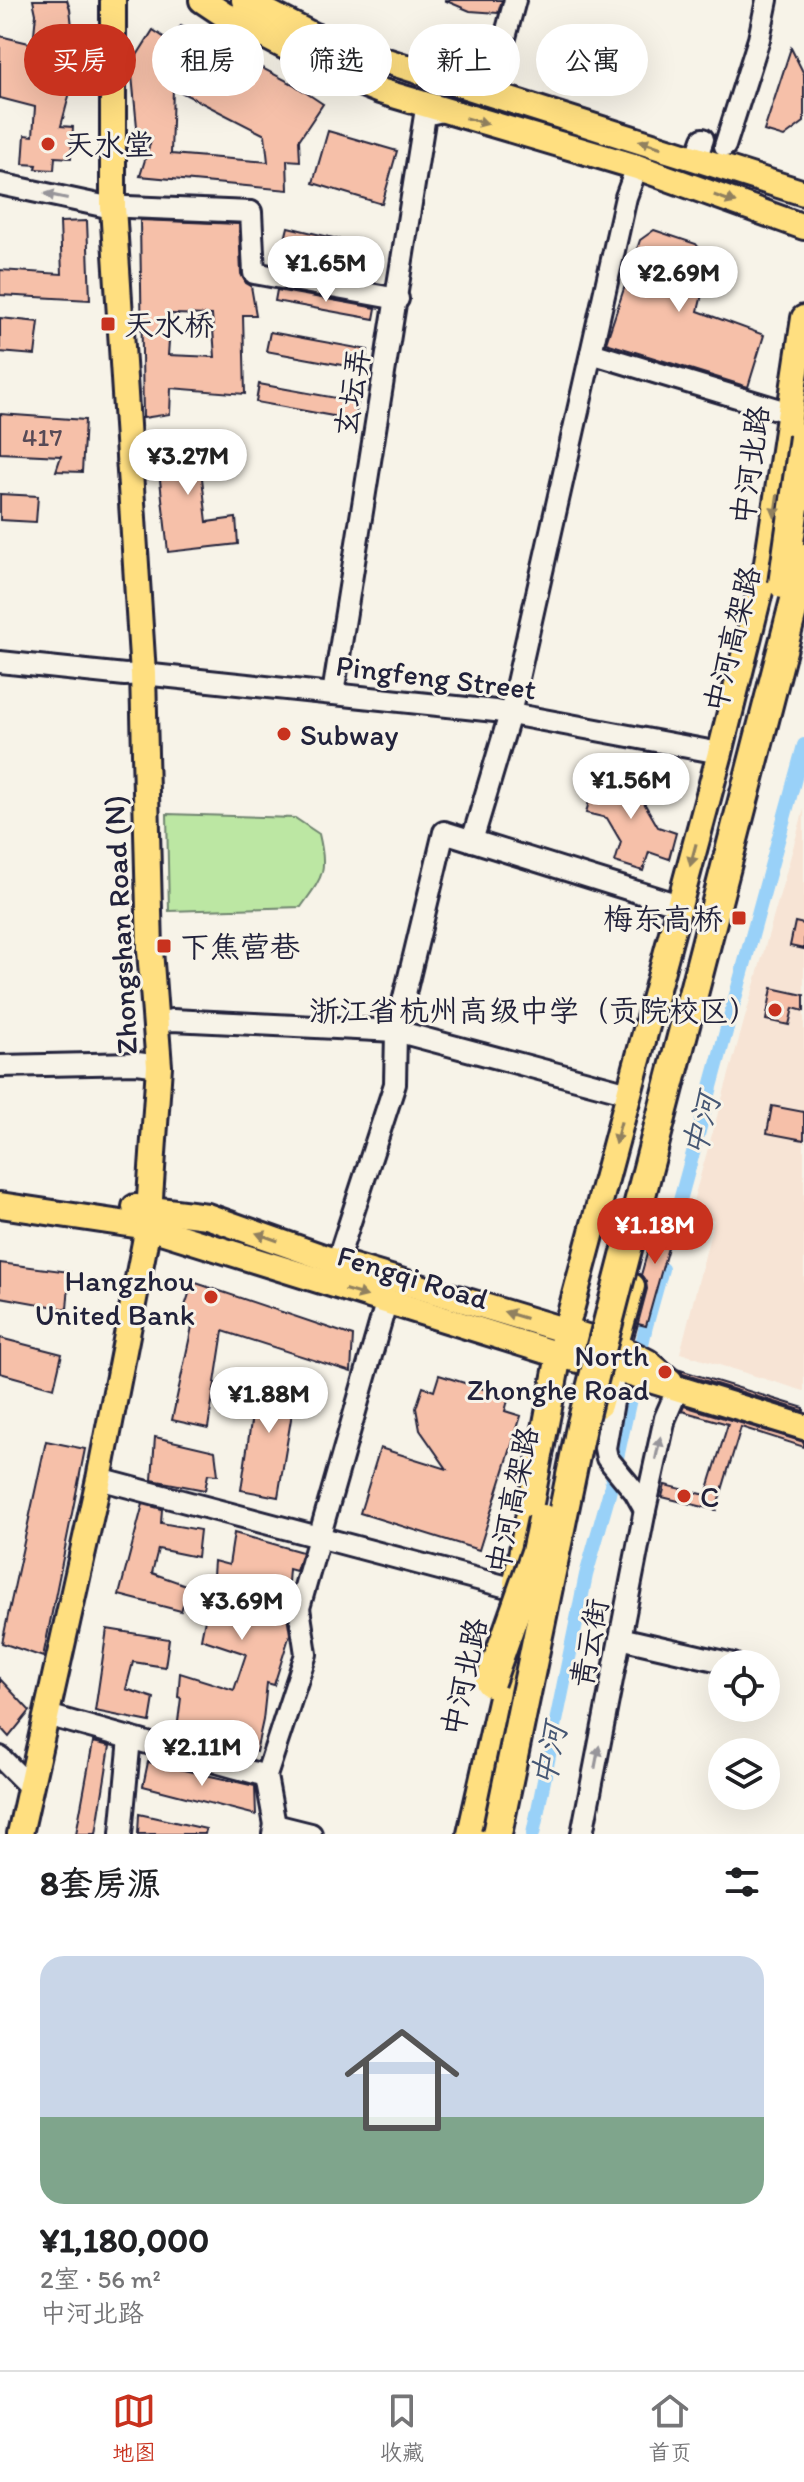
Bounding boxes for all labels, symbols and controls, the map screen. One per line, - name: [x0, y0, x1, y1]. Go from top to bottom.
- chip: 买房: [24, 24, 136, 96]
- chip: 租房: [152, 24, 264, 96]
- chip: 筛选: [280, 24, 392, 96]
- chip: 新上: [408, 24, 520, 96]
- chip: 公寓: [536, 24, 648, 96]
- one-way arrow: [466, 115, 490, 128]
- place label: 天水堂: [64, 126, 154, 163]
- marker: 天水堂: [39, 135, 57, 153]
- one-way arrow: [637, 137, 661, 150]
- one-way arrow: [44, 189, 69, 202]
- one-way arrow: [713, 193, 737, 205]
- pin: ¥1.65M: [261, 236, 391, 304]
- text: ¥1.65M: [286, 246, 366, 278]
- pin: ¥2.69M: [614, 246, 744, 314]
- text: ¥2.69M: [638, 256, 720, 288]
- place label: 天水桥: [124, 306, 214, 343]
- marker: 天水桥: [99, 315, 117, 333]
- street label: 玄坛弄: [327, 345, 377, 439]
- street label: 中河北路: [723, 403, 777, 527]
- house number: 417: [22, 421, 62, 453]
- pin: ¥3.27M: [123, 429, 253, 497]
- text: ¥3.27M: [147, 439, 229, 471]
- one-way arrow: [769, 494, 782, 519]
- street label: 中河高架路: [696, 562, 768, 716]
- street label: Pingfeng Street: [334, 646, 538, 708]
- place label: Subway: [300, 716, 398, 753]
- marker: Subway: [275, 725, 293, 743]
- pin: ¥1.56M: [566, 753, 696, 821]
- text: ¥1.56M: [591, 763, 671, 795]
- street label: Zhongshan Road (N): [95, 795, 145, 1055]
- one-way arrow: [686, 843, 698, 868]
- place label: 梅东高桥: [603, 900, 723, 937]
- marker: 梅东高桥: [730, 909, 748, 927]
- place label: 下焦营巷: [180, 928, 300, 965]
- marker: 下焦营巷: [155, 937, 173, 955]
- place label: 浙江省杭州高级中学（贡院校区）: [309, 992, 759, 1029]
- marker: 浙江省杭州高级中学（贡院校区）: [766, 1001, 784, 1019]
- water label: 中河: [674, 1084, 729, 1161]
- one-way arrow: [611, 1122, 624, 1146]
- pin: ¥1.18M: [590, 1198, 720, 1266]
- text: ¥1.18M: [615, 1208, 695, 1240]
- one-way arrow: [255, 1231, 279, 1243]
- street label: Fengqi Road: [333, 1236, 494, 1318]
- place label: Hangzhou United Bank: [35, 1262, 195, 1333]
- one-way arrow: [344, 1287, 368, 1300]
- marker: Hangzhou United Bank: [202, 1288, 220, 1306]
- one-way arrow: [503, 1308, 527, 1321]
- place label: North Zhonghe Road: [467, 1337, 649, 1408]
- marker: North Zhonghe Road: [656, 1363, 674, 1381]
- pin: ¥1.88M: [204, 1367, 334, 1435]
- text: ¥1.88M: [228, 1377, 310, 1409]
- street label: 中河高架路: [478, 1423, 546, 1577]
- one-way arrow: [652, 1435, 665, 1460]
- place label: C: [700, 1478, 719, 1515]
- marker: C: [675, 1487, 693, 1505]
- pin: ¥3.69M: [177, 1574, 307, 1642]
- text: ¥3.69M: [201, 1584, 283, 1616]
- street label: 青云街: [562, 1595, 616, 1691]
- street label: 中河北路: [433, 1614, 495, 1740]
- map controls: [708, 1650, 780, 1810]
- button: locate: [708, 1650, 780, 1722]
- water label: 中河: [524, 1715, 575, 1790]
- pin: ¥2.11M: [137, 1720, 267, 1788]
- text: ¥2.11M: [162, 1730, 242, 1762]
- button: layers: [708, 1738, 780, 1810]
- one-way arrow: [591, 1745, 604, 1770]
- icon: filters: [720, 1860, 764, 1904]
- text: 8套房源: [40, 1863, 161, 1904]
- icon: home: [330, 2008, 474, 2152]
- text: ¥1,180,000: [40, 2220, 209, 2261]
- text: 2室 · 56 m²: [40, 2263, 161, 2295]
- text: 中河北路: [40, 2297, 144, 2329]
- tab: 地图: [112, 2389, 156, 2466]
- tab: 收藏: [380, 2389, 424, 2466]
- tab: 首页: [648, 2389, 692, 2466]

